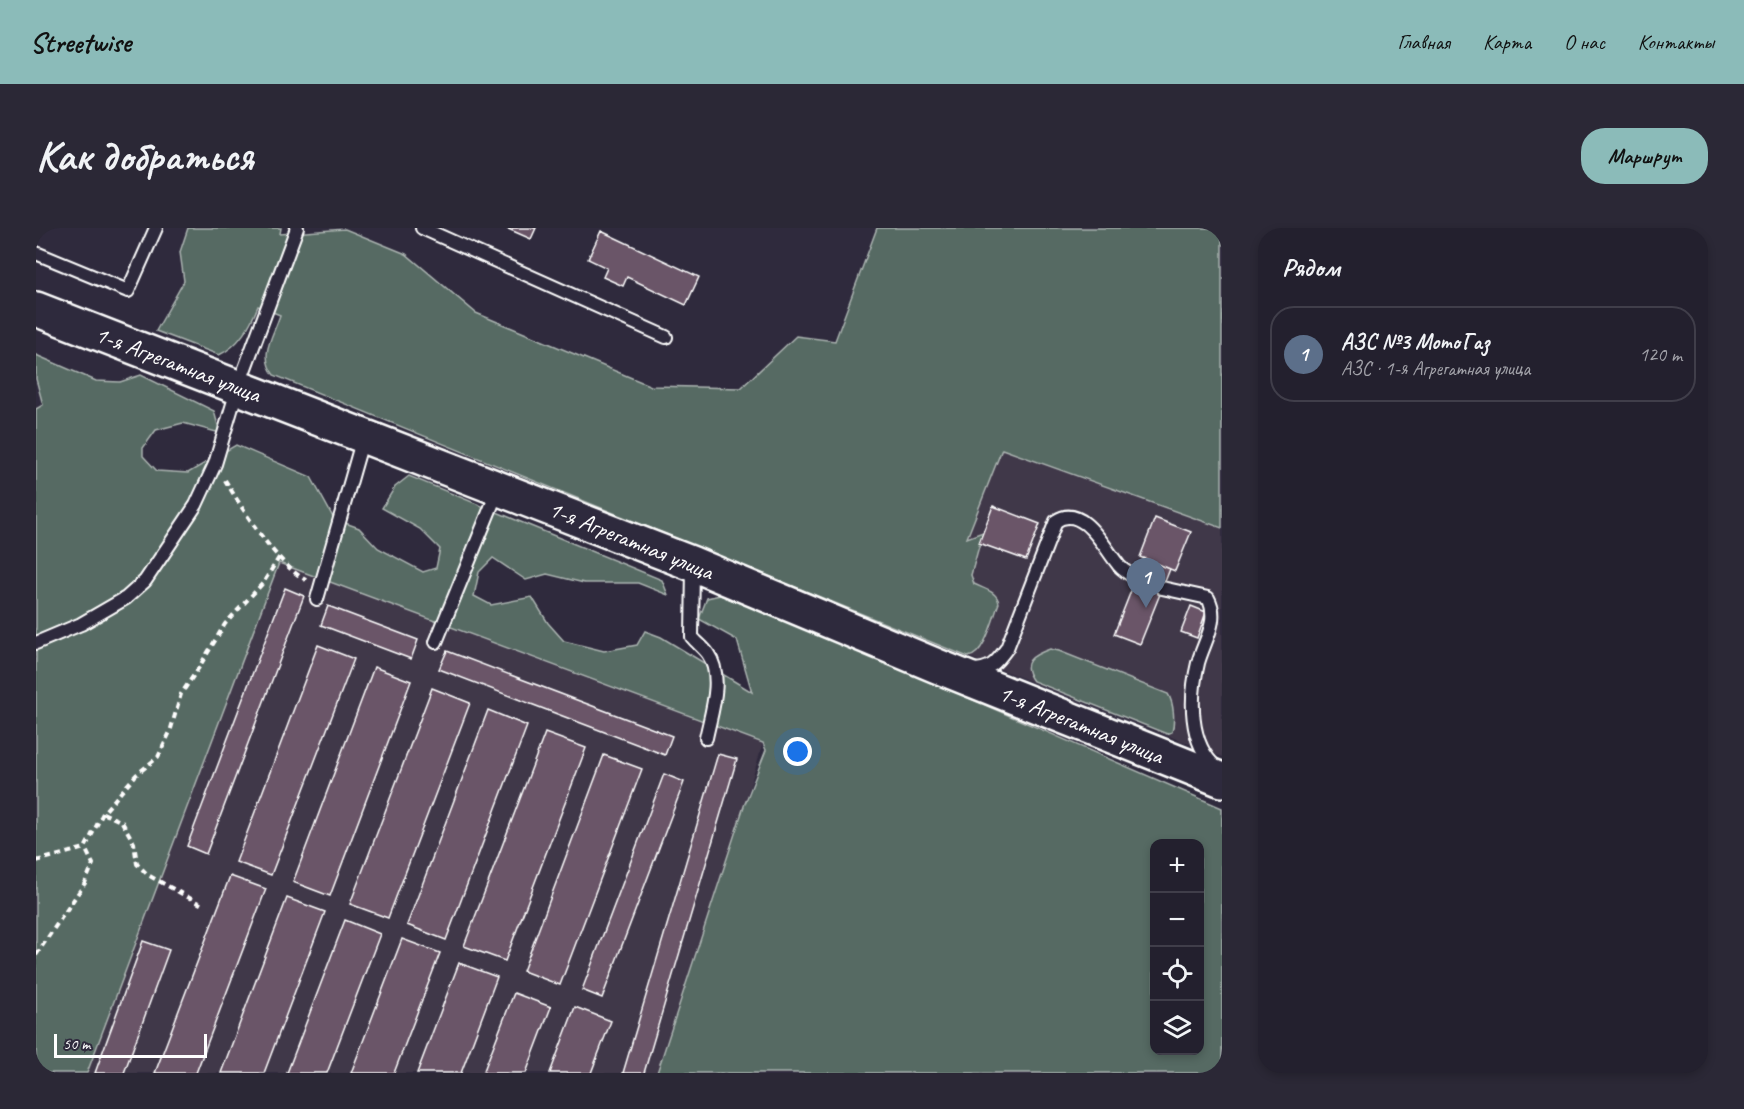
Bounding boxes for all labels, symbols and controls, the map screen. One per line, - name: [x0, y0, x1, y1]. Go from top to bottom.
- text: Streetwise: [30, 25, 131, 60]
- text: Главная: [1397, 29, 1450, 55]
- text: Карта: [1483, 29, 1531, 55]
- text: О нас: [1564, 29, 1605, 55]
- text: Контакты: [1638, 29, 1714, 55]
- button: Маршрут: [1581, 128, 1708, 184]
- text: Как добраться: [36, 130, 253, 183]
- text: Рядом: [1282, 251, 1340, 284]
- street label: 1-я Агрегатная улица: [91, 319, 266, 410]
- text: АЗС №3 МотоГаз: [1341, 328, 1490, 356]
- text: 1: [1299, 342, 1308, 367]
- text: 120 m: [1639, 342, 1682, 367]
- text: АЗС · 1-я Агрегатная улица: [1341, 356, 1530, 381]
- street label: 1-я Агрегатная улица: [544, 493, 719, 587]
- pin: 1: [1126, 558, 1166, 608]
- street label: 1-я Агрегатная улица: [994, 677, 1169, 771]
- your location: [783, 737, 812, 766]
- map controls: [1150, 839, 1204, 1055]
- button: +: [1150, 839, 1204, 893]
- button: −: [1150, 893, 1204, 947]
- button: locate: [1150, 947, 1204, 1001]
- button: layers: [1150, 1001, 1204, 1055]
- scale bar: [54, 1031, 207, 1058]
- text: 50 m: [63, 1034, 90, 1054]

